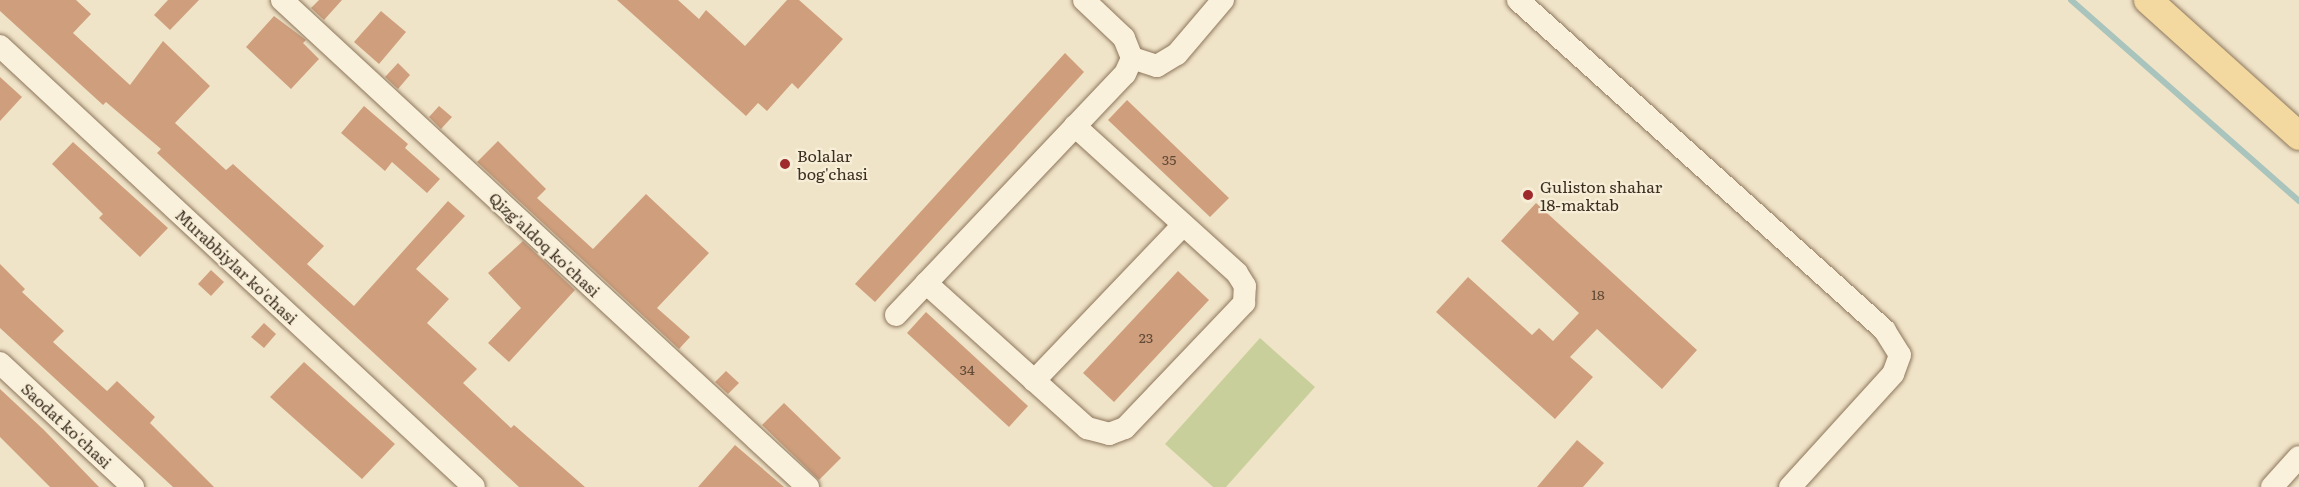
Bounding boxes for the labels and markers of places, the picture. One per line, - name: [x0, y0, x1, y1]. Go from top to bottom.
- place label: Bolalar bog'chasi: [797, 145, 868, 183]
- marker: Bolalar bog'chasi: [778, 157, 792, 171]
- place label: Guliston shahar 18-maktab: [1540, 176, 1662, 214]
- marker: Guliston shahar 18-maktab: [1521, 188, 1535, 202]

